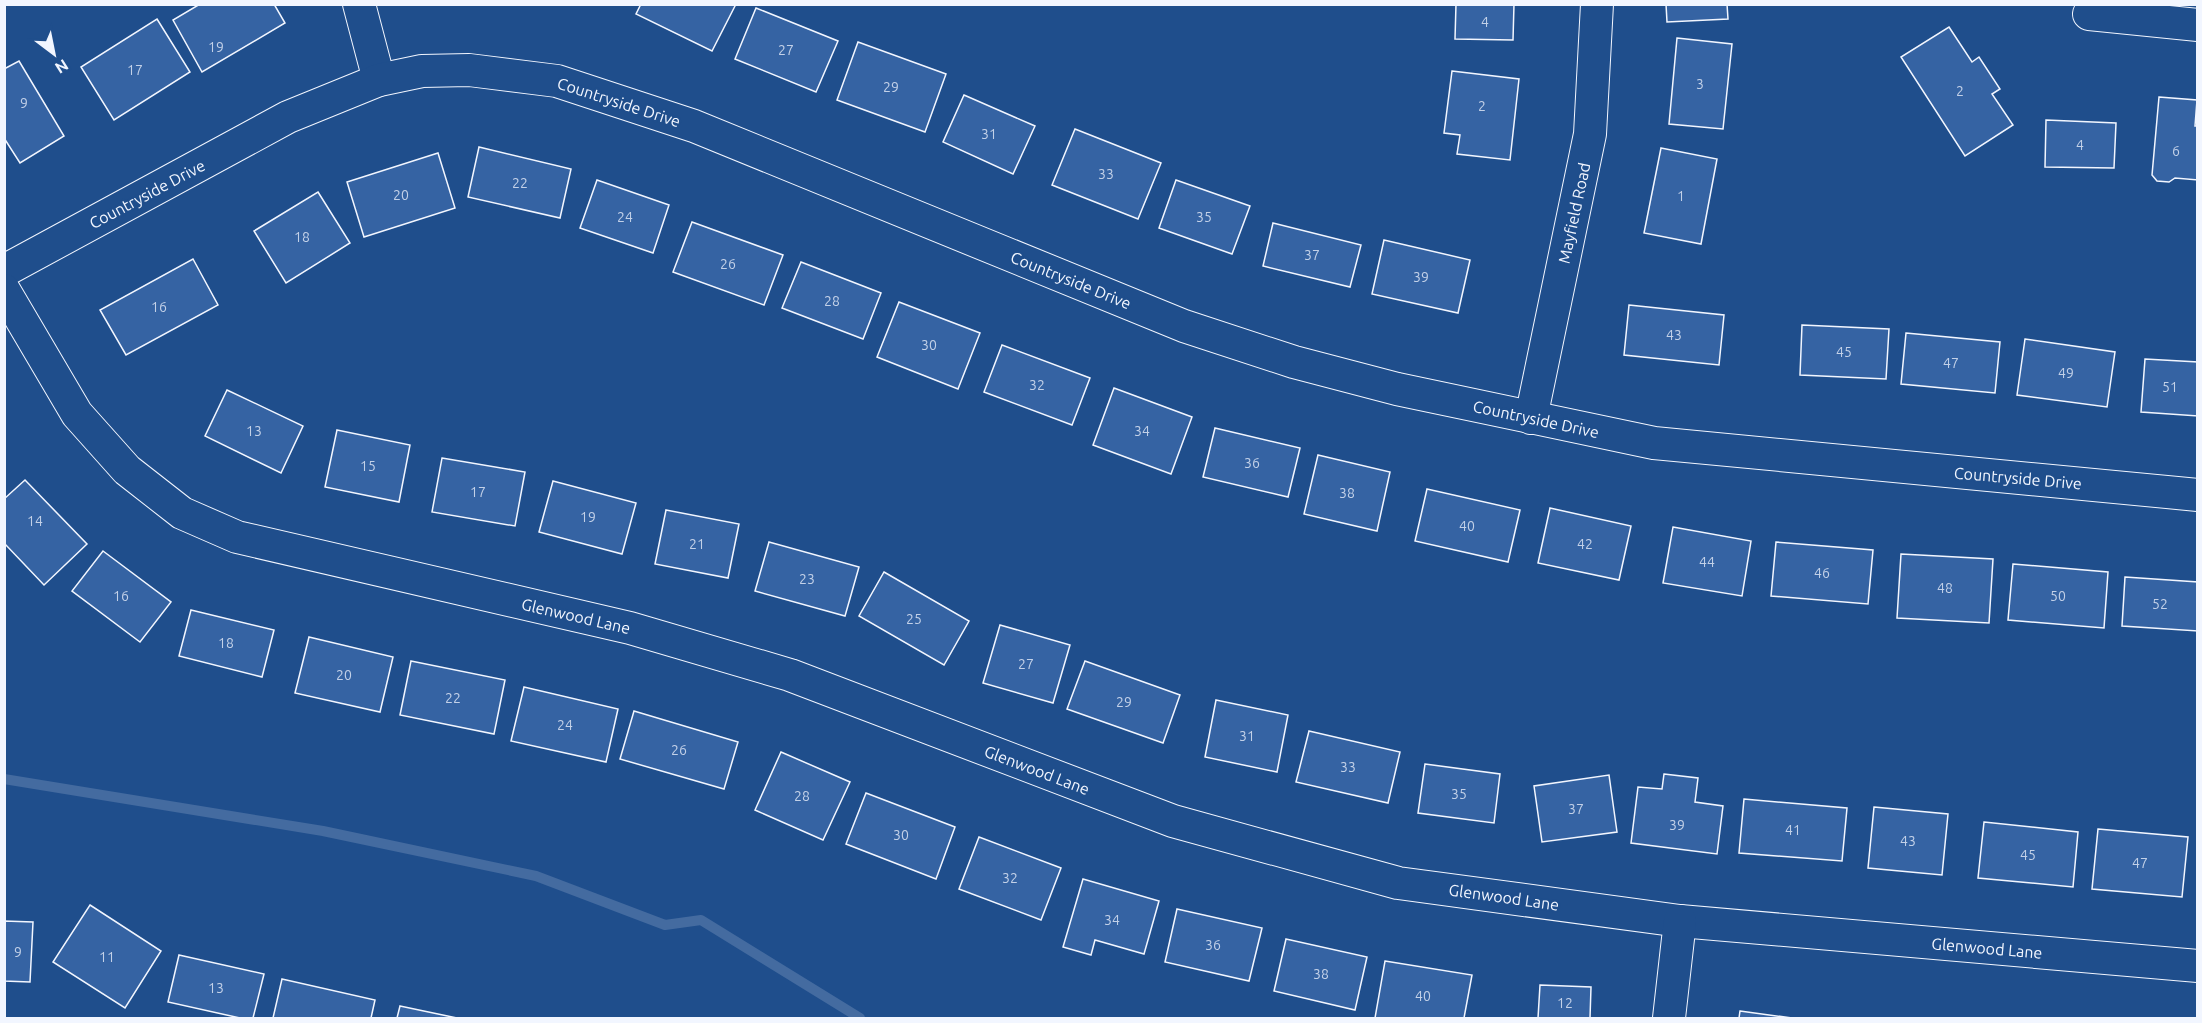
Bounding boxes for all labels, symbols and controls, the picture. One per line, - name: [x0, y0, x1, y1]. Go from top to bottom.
- house number: 4: [1481, 14, 1489, 30]
- north arrow: [24, 24, 84, 84]
- house number: 19: [208, 39, 224, 55]
- house number: 27: [778, 42, 794, 58]
- text: N: [52, 56, 72, 78]
- house number: 17: [127, 62, 143, 78]
- street label: Countryside Drive: [555, 74, 683, 130]
- house number: 3: [1696, 76, 1704, 92]
- house number: 29: [883, 79, 899, 95]
- house number: 2: [1956, 83, 1964, 99]
- house number: 9: [20, 95, 28, 111]
- house number: 2: [1478, 98, 1486, 114]
- house number: 31: [981, 126, 997, 142]
- house number: 4: [2076, 137, 2084, 153]
- house number: 6: [2172, 143, 2180, 159]
- street label: Countryside Drive: [86, 156, 208, 232]
- street label: Mayfield Road: [1555, 161, 1593, 265]
- house number: 33: [1098, 166, 1114, 182]
- house number: 22: [512, 175, 528, 191]
- house number: 20: [393, 187, 409, 203]
- house number: 1: [1677, 188, 1685, 204]
- house number: 24: [617, 209, 633, 225]
- house number: 35: [1196, 209, 1212, 225]
- house number: 18: [294, 229, 310, 245]
- house number: 37: [1304, 247, 1320, 263]
- street label: Countryside Drive: [1008, 248, 1134, 312]
- house number: 26: [720, 256, 736, 272]
- house number: 39: [1413, 269, 1429, 285]
- house number: 28: [824, 293, 840, 309]
- house number: 16: [151, 299, 167, 315]
- house number: 43: [1666, 327, 1682, 343]
- house number: 30: [921, 337, 937, 353]
- house number: 45: [1836, 344, 1852, 360]
- house number: 47: [1943, 355, 1959, 371]
- house number: 49: [2058, 365, 2074, 381]
- house number: 32: [1029, 377, 1045, 393]
- house number: 51: [2162, 379, 2178, 395]
- street label: Countryside Drive: [1471, 397, 1601, 441]
- house number: 13: [246, 423, 262, 439]
- house number: 34: [1134, 423, 1150, 439]
- house number: 36: [1244, 455, 1260, 471]
- house number: 15: [360, 458, 376, 474]
- street label: Countryside Drive: [1953, 463, 2083, 493]
- house number: 17: [470, 484, 486, 500]
- house number: 38: [1339, 485, 1355, 501]
- house number: 19: [580, 509, 596, 525]
- house number: 14: [27, 513, 43, 529]
- house number: 40: [1459, 518, 1475, 534]
- house number: 21: [689, 536, 705, 552]
- house number: 42: [1577, 536, 1593, 552]
- house number: 44: [1699, 554, 1715, 570]
- house number: 46: [1814, 565, 1830, 581]
- house number: 23: [799, 571, 815, 587]
- house number: 48: [1937, 580, 1953, 596]
- house number: 16: [113, 588, 129, 604]
- house number: 50: [2050, 588, 2066, 604]
- street label: Glenwood Lane: [520, 595, 632, 637]
- house number: 52: [2152, 596, 2168, 612]
- house number: 25: [906, 611, 922, 627]
- house number: 18: [218, 635, 234, 651]
- house number: 27: [1018, 656, 1034, 672]
- house number: 20: [336, 667, 352, 683]
- house number: 22: [445, 690, 461, 706]
- house number: 29: [1116, 694, 1132, 710]
- house number: 24: [557, 717, 573, 733]
- house number: 31: [1239, 728, 1255, 744]
- house number: 26: [671, 742, 687, 758]
- street label: Glenwood Lane: [982, 742, 1092, 798]
- house number: 33: [1340, 759, 1356, 775]
- house number: 35: [1451, 786, 1467, 802]
- house number: 28: [794, 788, 810, 804]
- house number: 37: [1568, 801, 1584, 817]
- house number: 39: [1669, 817, 1685, 833]
- house number: 41: [1785, 822, 1801, 838]
- house number: 30: [893, 827, 909, 843]
- house number: 43: [1900, 833, 1916, 849]
- house number: 45: [2020, 847, 2036, 863]
- house number: 47: [2132, 855, 2148, 871]
- house number: 32: [1002, 870, 1018, 886]
- street label: Glenwood Lane: [1448, 880, 1560, 914]
- house number: 34: [1104, 912, 1120, 928]
- street label: Glenwood Lane: [1931, 934, 2043, 962]
- house number: 36: [1205, 937, 1221, 953]
- house number: 9: [14, 944, 22, 960]
- house number: 11: [99, 949, 115, 965]
- house number: 38: [1313, 966, 1329, 982]
- house number: 13: [208, 980, 224, 996]
- house number: 40: [1415, 988, 1431, 1004]
- house number: 12: [1557, 995, 1573, 1011]

